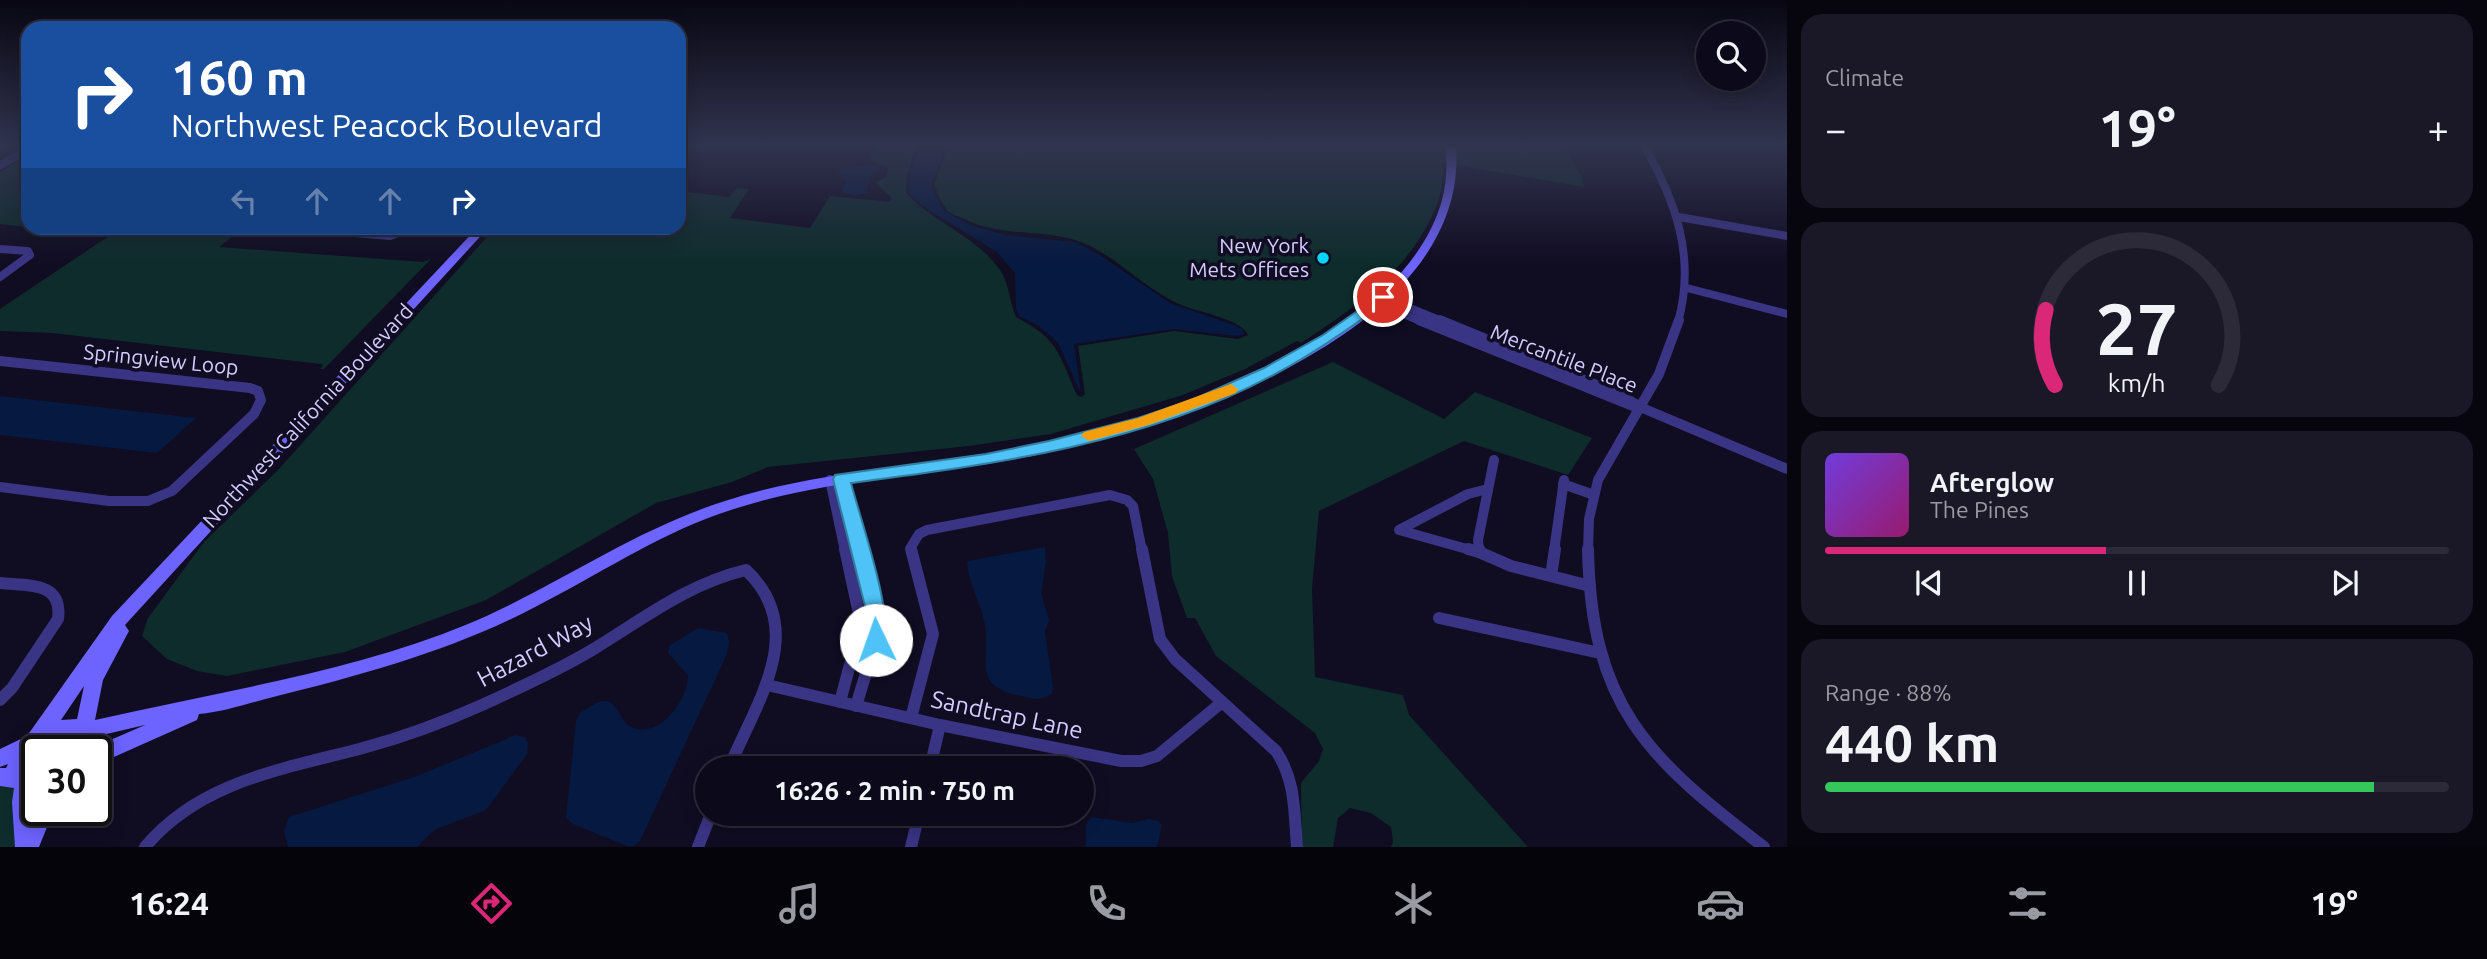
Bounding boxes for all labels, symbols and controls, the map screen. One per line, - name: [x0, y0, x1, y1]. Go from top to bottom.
- map controls: [1696, 21, 1766, 91]
- button: search: [1696, 21, 1766, 91]
- icon: right: [56, 49, 147, 140]
- text: 160 m: [171, 49, 308, 104]
- text: Climate: [1825, 65, 1904, 90]
- text: 19°: [2098, 99, 2176, 157]
- text: Northwest Peacock Boulevard: [171, 107, 602, 143]
- text: −: [1825, 108, 1846, 150]
- text: +: [2428, 108, 2449, 150]
- icon: left: [225, 182, 263, 220]
- icon: ahead: [298, 182, 336, 220]
- icon: ahead: [371, 182, 409, 220]
- icon: right: [444, 182, 482, 220]
- place label: New York Mets Offices: [1189, 233, 1309, 281]
- marker: New York Mets Offices: [1315, 250, 1331, 266]
- pin: [1353, 267, 1413, 327]
- icon: arrive: [1364, 278, 1402, 316]
- text: 27: [2096, 288, 2178, 370]
- street label: Northwest California Boulevard: [197, 299, 417, 532]
- street label: Mercantile Place: [1487, 319, 1641, 397]
- street label: Springview Loop: [82, 339, 240, 379]
- text: km/h: [2108, 369, 2166, 397]
- text: Afterglow: [1930, 468, 2054, 497]
- text: The Pines: [1930, 497, 2029, 522]
- icon: previous: [1910, 564, 1948, 602]
- icon: pause: [2118, 564, 2156, 602]
- icon: next: [2326, 564, 2364, 602]
- position arrow: [839, 603, 913, 677]
- street label: Hazard Way: [473, 609, 597, 692]
- text: Range · 88%: [1825, 680, 1952, 705]
- street label: Sandtrap Lane: [929, 685, 1086, 744]
- text: 440 km: [1825, 714, 1999, 772]
- speed limit sign: 30: [21, 735, 112, 826]
- text: 16:26 · 2 min · 750 m: [774, 776, 1015, 805]
- icon: directions: [467, 879, 516, 928]
- icon: music: [775, 879, 824, 928]
- icon: phone: [1082, 879, 1131, 928]
- icon: climate: [1389, 879, 1438, 928]
- icon: car: [1696, 879, 1745, 928]
- icon: filters: [2003, 879, 2052, 928]
- text: 16:24: [129, 885, 209, 921]
- text: 19°: [2310, 885, 2358, 921]

